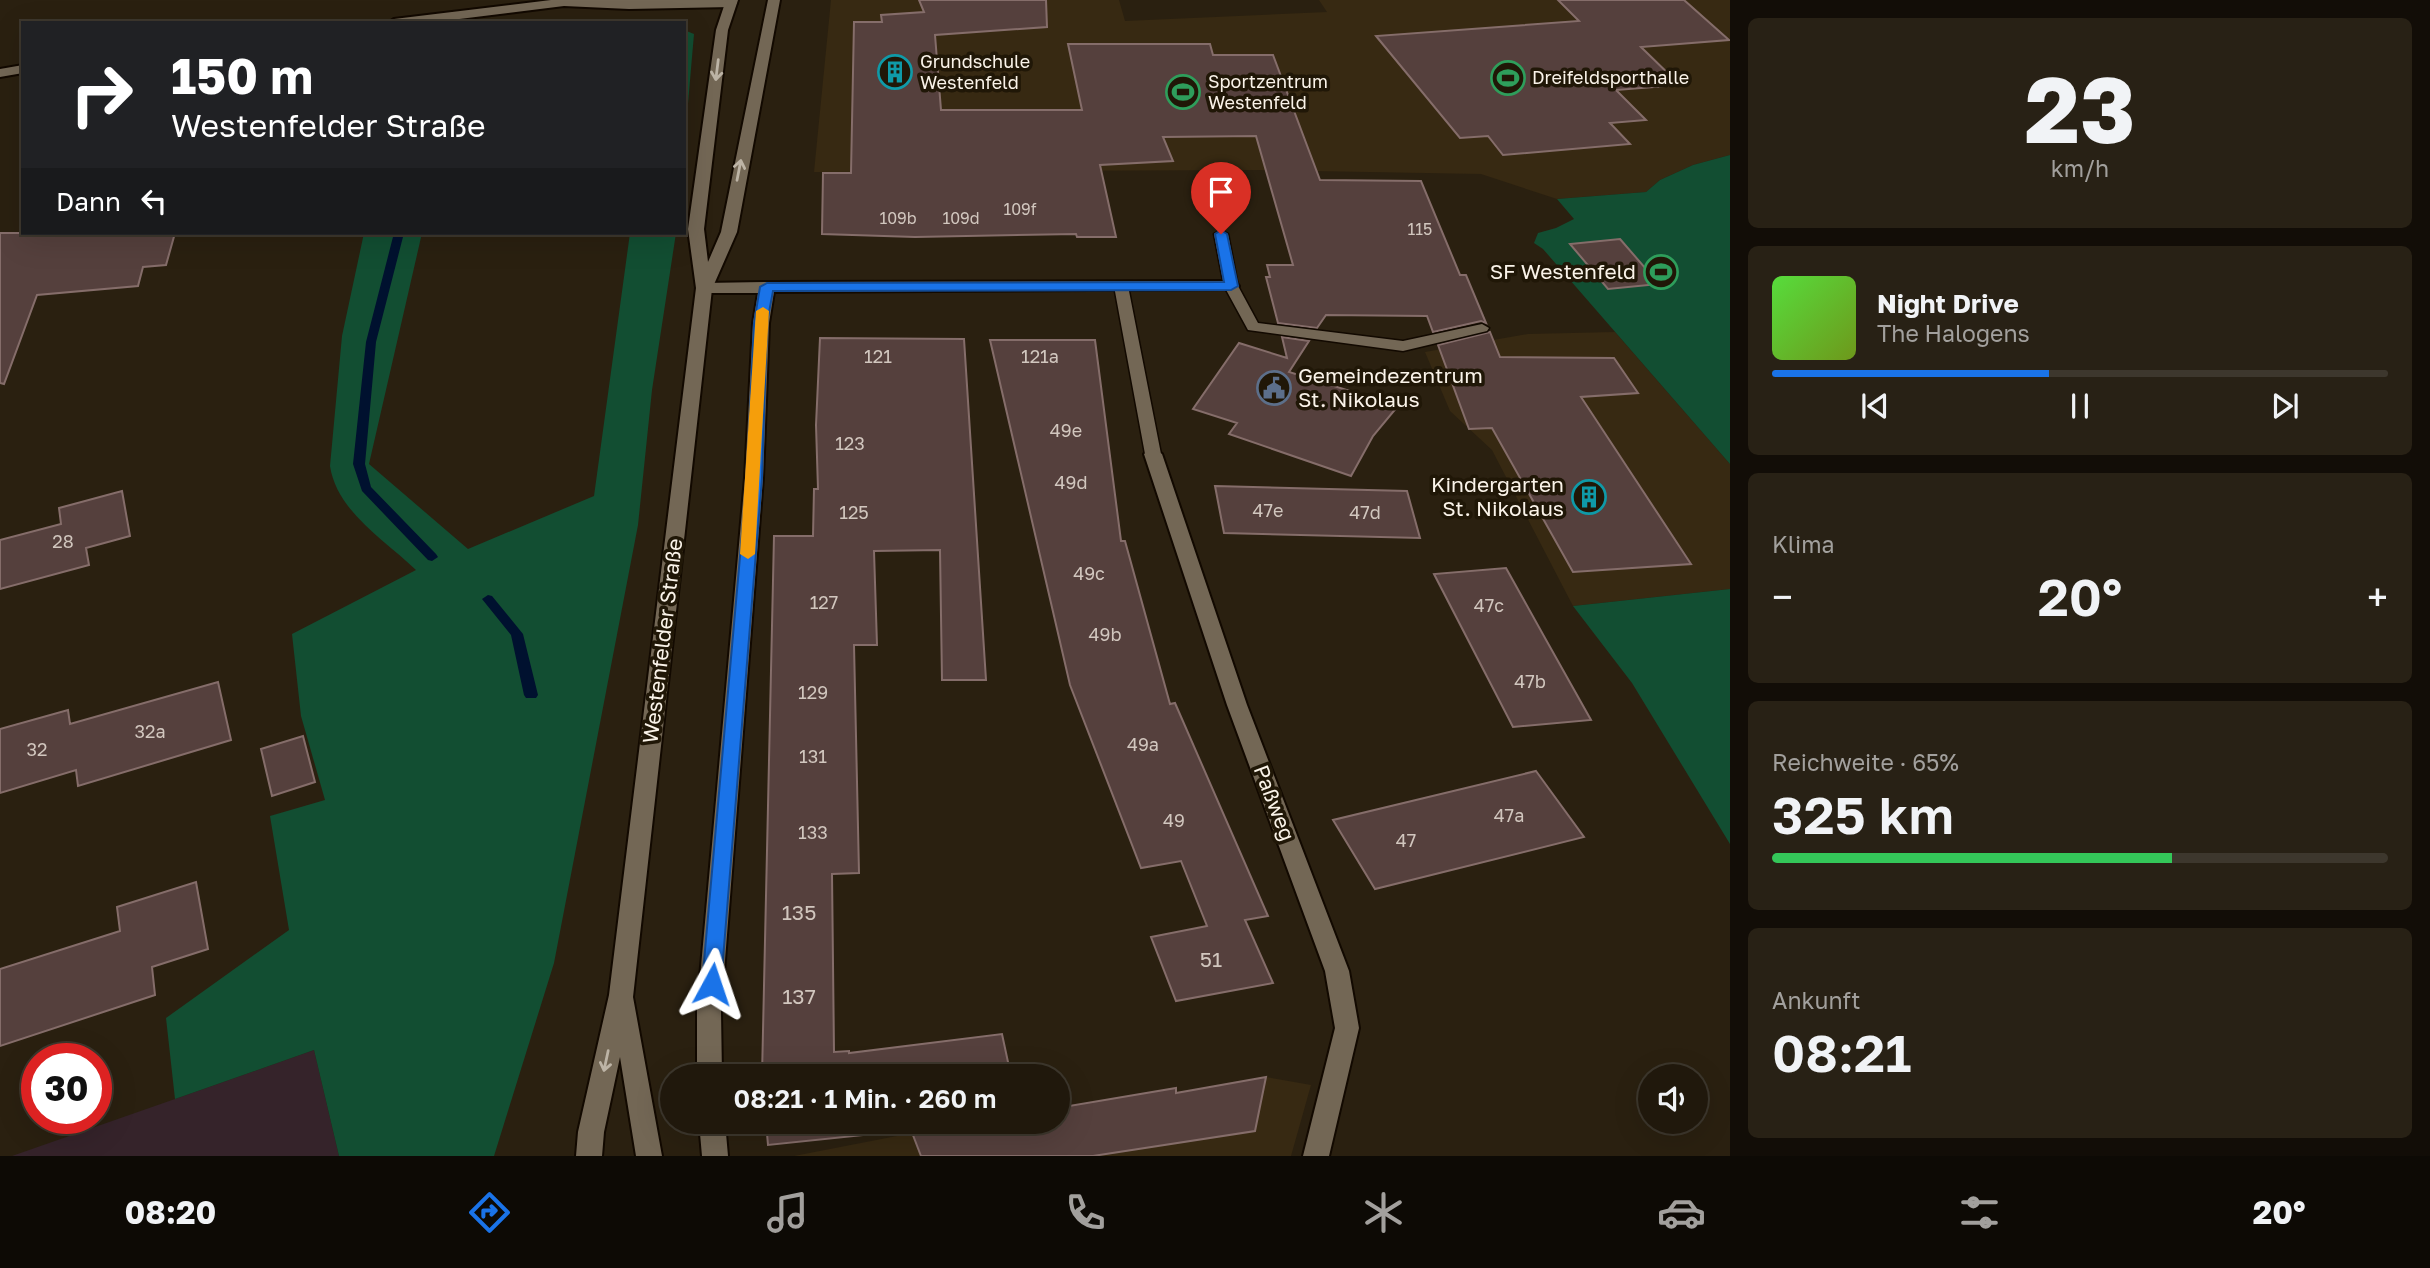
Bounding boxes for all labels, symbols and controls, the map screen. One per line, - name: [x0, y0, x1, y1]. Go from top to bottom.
- text: 150 m: [171, 46, 313, 105]
- icon: right: [56, 49, 147, 140]
- place label: Grundschule Westenfeld: [920, 50, 1030, 93]
- building icon: Grundschule Westenfeld: [876, 53, 914, 91]
- text: 23: [2024, 54, 2136, 163]
- one-way arrow: [711, 58, 724, 81]
- sports icon: Dreifeldsporthalle: [1489, 59, 1527, 97]
- place label: Dreifeldsporthalle: [1532, 66, 1689, 88]
- place label: Sportzentrum Westenfeld: [1208, 70, 1328, 113]
- sports icon: Sportzentrum Westenfeld: [1164, 73, 1202, 111]
- text: Westenfelder Straße: [171, 106, 486, 144]
- text: km/h: [2051, 154, 2109, 182]
- one-way arrow: [733, 160, 746, 182]
- pin: [1191, 162, 1251, 234]
- icon: arrive: [1202, 173, 1240, 211]
- icon: left: [135, 182, 173, 220]
- text: Dann: [56, 186, 121, 217]
- house number: 109f: [1003, 199, 1037, 219]
- house number: 109b: [879, 208, 917, 228]
- house number: 109d: [942, 208, 980, 228]
- house number: 115: [1408, 219, 1432, 239]
- sports icon: SF Westenfeld: [1642, 253, 1680, 291]
- place label: SF Westenfeld: [1490, 258, 1636, 284]
- text: Night Drive: [1877, 288, 2019, 319]
- text: The Halogens: [1877, 319, 2030, 347]
- house number: 121: [864, 345, 892, 367]
- house number: 121a: [1021, 345, 1059, 367]
- place label: Gemeindezentrum St. Nikolaus: [1298, 362, 1483, 412]
- public building icon: Gemeindezentrum St. Nikolaus: [1255, 369, 1293, 407]
- icon: previous: [1856, 387, 1894, 425]
- icon: pause: [2061, 387, 2099, 425]
- icon: next: [2266, 387, 2304, 425]
- house number: 49e: [1050, 419, 1082, 441]
- house number: 123: [835, 432, 865, 454]
- house number: 49d: [1055, 471, 1087, 493]
- place label: Kindergarten St. Nikolaus: [1431, 471, 1564, 521]
- building icon: Kindergarten St. Nikolaus: [1570, 478, 1608, 516]
- house number: 47e: [1253, 499, 1283, 521]
- house number: 125: [839, 501, 869, 523]
- house number: 47d: [1349, 501, 1381, 523]
- house number: 28: [52, 530, 74, 552]
- text: Klima: [1772, 530, 1835, 558]
- street label: Westenfelder Straße: [637, 537, 687, 745]
- house number: 49c: [1073, 562, 1105, 584]
- text: 20°: [2038, 565, 2122, 627]
- text: −: [1772, 574, 1793, 619]
- text: +: [2367, 574, 2388, 619]
- house number: 127: [810, 591, 838, 613]
- house number: 47c: [1474, 594, 1504, 616]
- house number: 49b: [1089, 623, 1121, 645]
- house number: 47b: [1514, 670, 1546, 692]
- house number: 129: [798, 681, 828, 703]
- house number: 32a: [134, 720, 166, 742]
- house number: 49a: [1127, 733, 1159, 755]
- house number: 32: [27, 738, 47, 760]
- house number: 131: [799, 745, 827, 767]
- text: Reichweite · 65%: [1772, 748, 1959, 776]
- street label: Paßweg: [1249, 761, 1301, 844]
- text: 325 km: [1772, 783, 1954, 845]
- house number: 47a: [1494, 804, 1524, 826]
- house number: 49: [1163, 809, 1185, 831]
- house number: 133: [798, 821, 828, 843]
- house number: 47: [1396, 829, 1416, 851]
- house number: 135: [782, 899, 816, 925]
- house number: 51: [1200, 946, 1222, 972]
- position arrow: [675, 947, 749, 1021]
- house number: 137: [782, 983, 816, 1009]
- text: Ankunft: [1772, 986, 1860, 1014]
- text: 08:21: [1772, 1021, 1911, 1083]
- speed limit sign: 30: [21, 1043, 112, 1134]
- one-way arrow: [599, 1049, 613, 1072]
- map controls: [1638, 1064, 1708, 1134]
- button: sound: [1638, 1064, 1708, 1134]
- text: 08:21 · 1 Min. · 260 m: [734, 1083, 996, 1114]
- icon: directions: [465, 1188, 514, 1237]
- icon: music: [763, 1188, 812, 1237]
- icon: phone: [1061, 1188, 1110, 1237]
- icon: climate: [1359, 1188, 1408, 1237]
- icon: car: [1657, 1188, 1706, 1237]
- icon: filters: [1955, 1188, 2004, 1237]
- text: 08:20: [124, 1193, 216, 1231]
- text: 20°: [2253, 1193, 2305, 1231]

